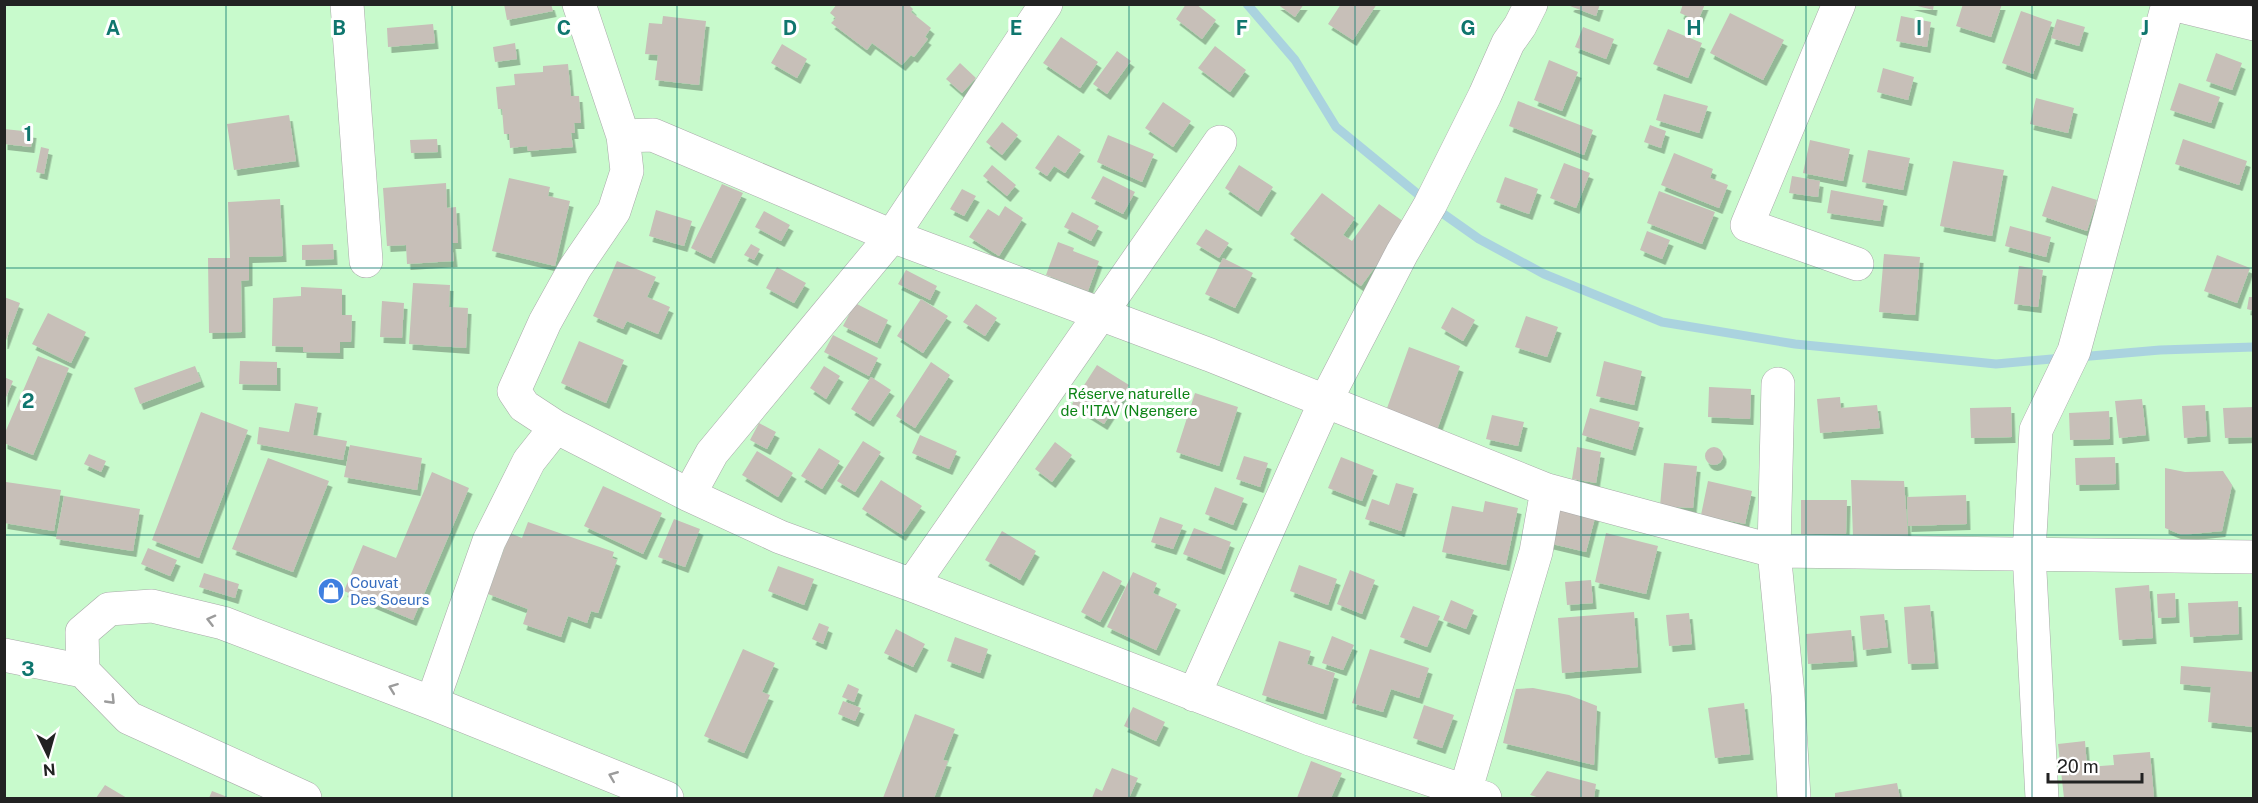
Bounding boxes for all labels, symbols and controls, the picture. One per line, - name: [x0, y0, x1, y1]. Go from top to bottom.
- text: A: [106, 16, 120, 40]
- text: B: [332, 16, 346, 40]
- text: C: [557, 16, 571, 40]
- text: D: [783, 16, 797, 40]
- text: E: [1010, 16, 1022, 40]
- text: F: [1236, 16, 1248, 40]
- text: G: [1460, 16, 1476, 40]
- text: H: [1686, 16, 1702, 40]
- text: I: [1916, 16, 1922, 40]
- text: J: [2141, 16, 2149, 40]
- text: 1: [24, 122, 32, 146]
- park label: Réserve naturelle de l'ITAV (Ngengere: [1061, 385, 1197, 419]
- text: 2: [22, 389, 34, 413]
- place label: Couvat Des Soeurs: [350, 574, 429, 608]
- shop icon: Couvat Des Soeurs: [316, 576, 346, 606]
- one-way arrow: [206, 614, 216, 627]
- text: 3: [21, 657, 35, 681]
- one-way arrow: [389, 683, 400, 695]
- one-way arrow: [104, 693, 115, 704]
- north arrow: [18, 725, 78, 785]
- scale bar: [2048, 746, 2142, 784]
- text: 20 m: [2057, 756, 2099, 777]
- text: N: [42, 759, 56, 779]
- one-way arrow: [609, 771, 620, 783]

